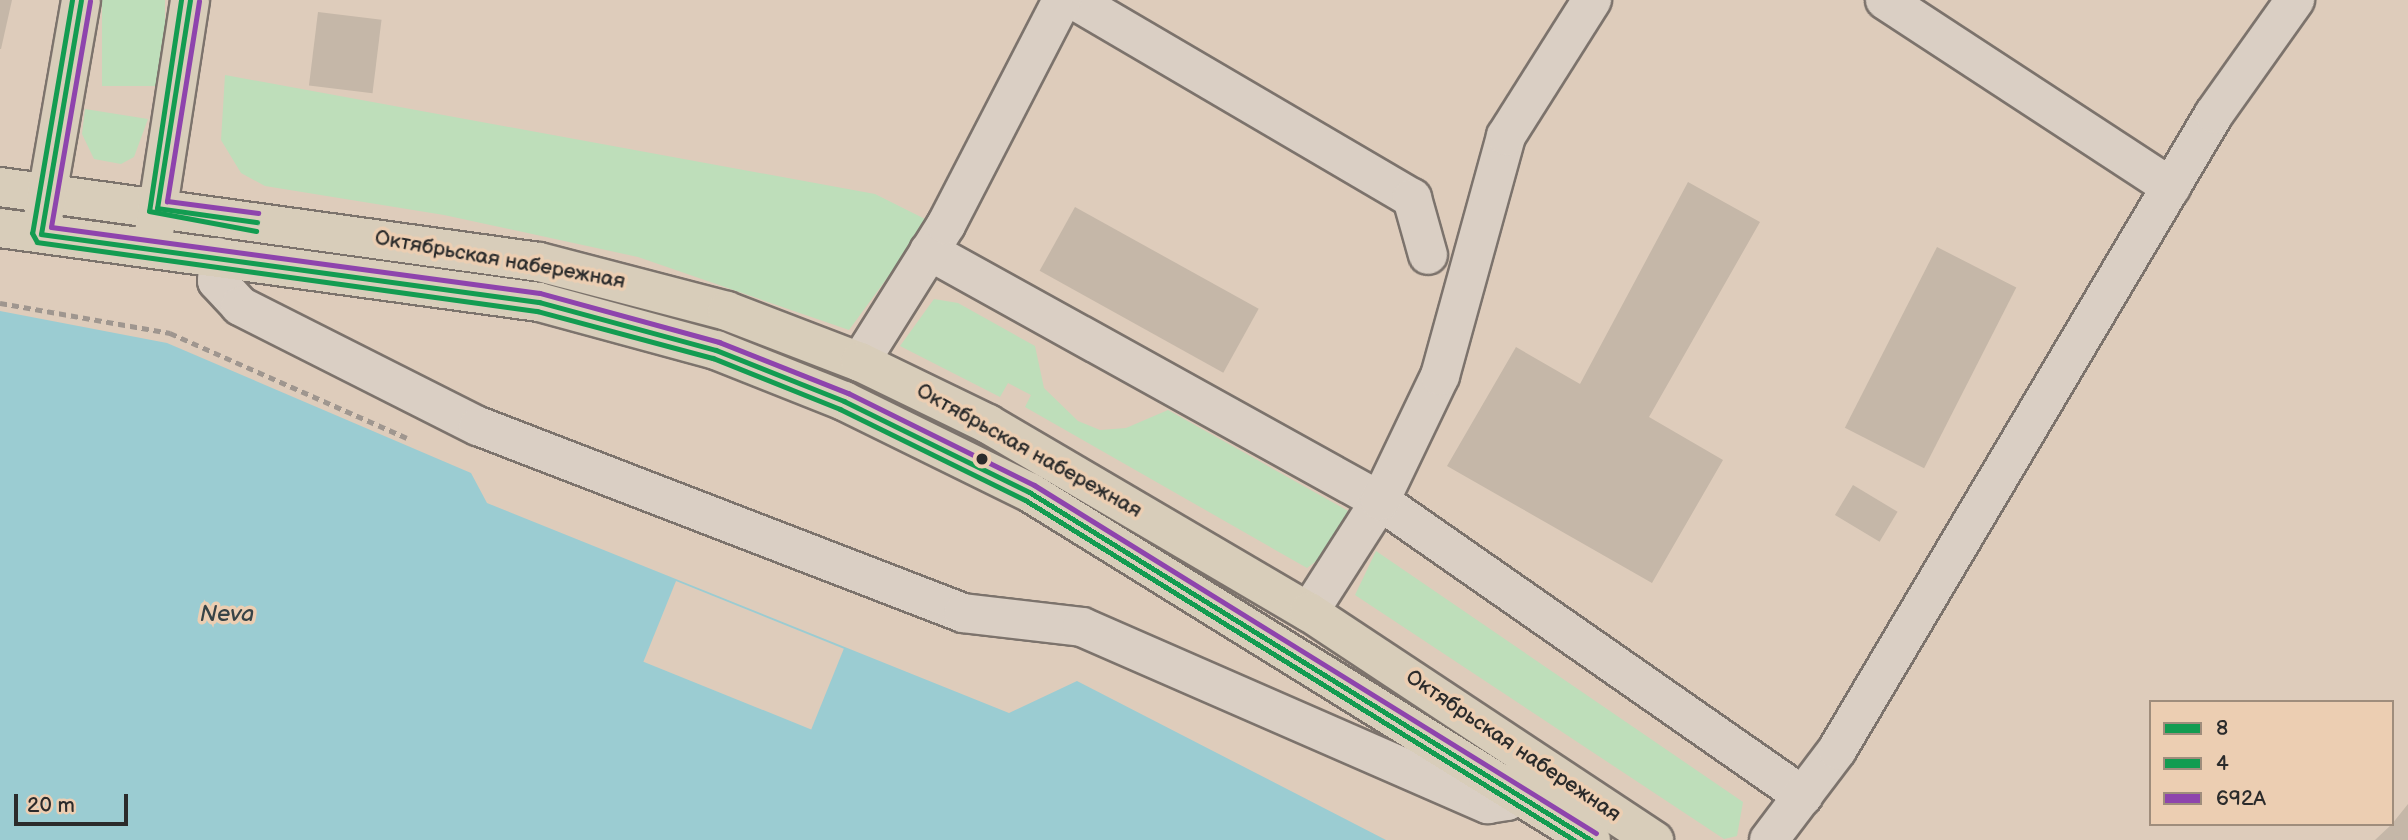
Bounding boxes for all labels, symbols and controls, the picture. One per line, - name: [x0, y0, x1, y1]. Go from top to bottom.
- street label: Октябрьская набережная: [373, 226, 627, 294]
- street label: Октябрьская набережная: [912, 378, 1146, 524]
- unlabelled marker: [975, 452, 989, 466]
- water label: Neva: [200, 600, 254, 628]
- street label: Октябрьская набережная: [1401, 665, 1625, 827]
- legend: [2149, 700, 2394, 826]
- text: 8: [2216, 716, 2228, 741]
- text: 4: [2216, 751, 2229, 776]
- scale bar: [18, 780, 131, 824]
- text: 692А: [2216, 786, 2266, 811]
- text: 20 m: [27, 793, 75, 818]

